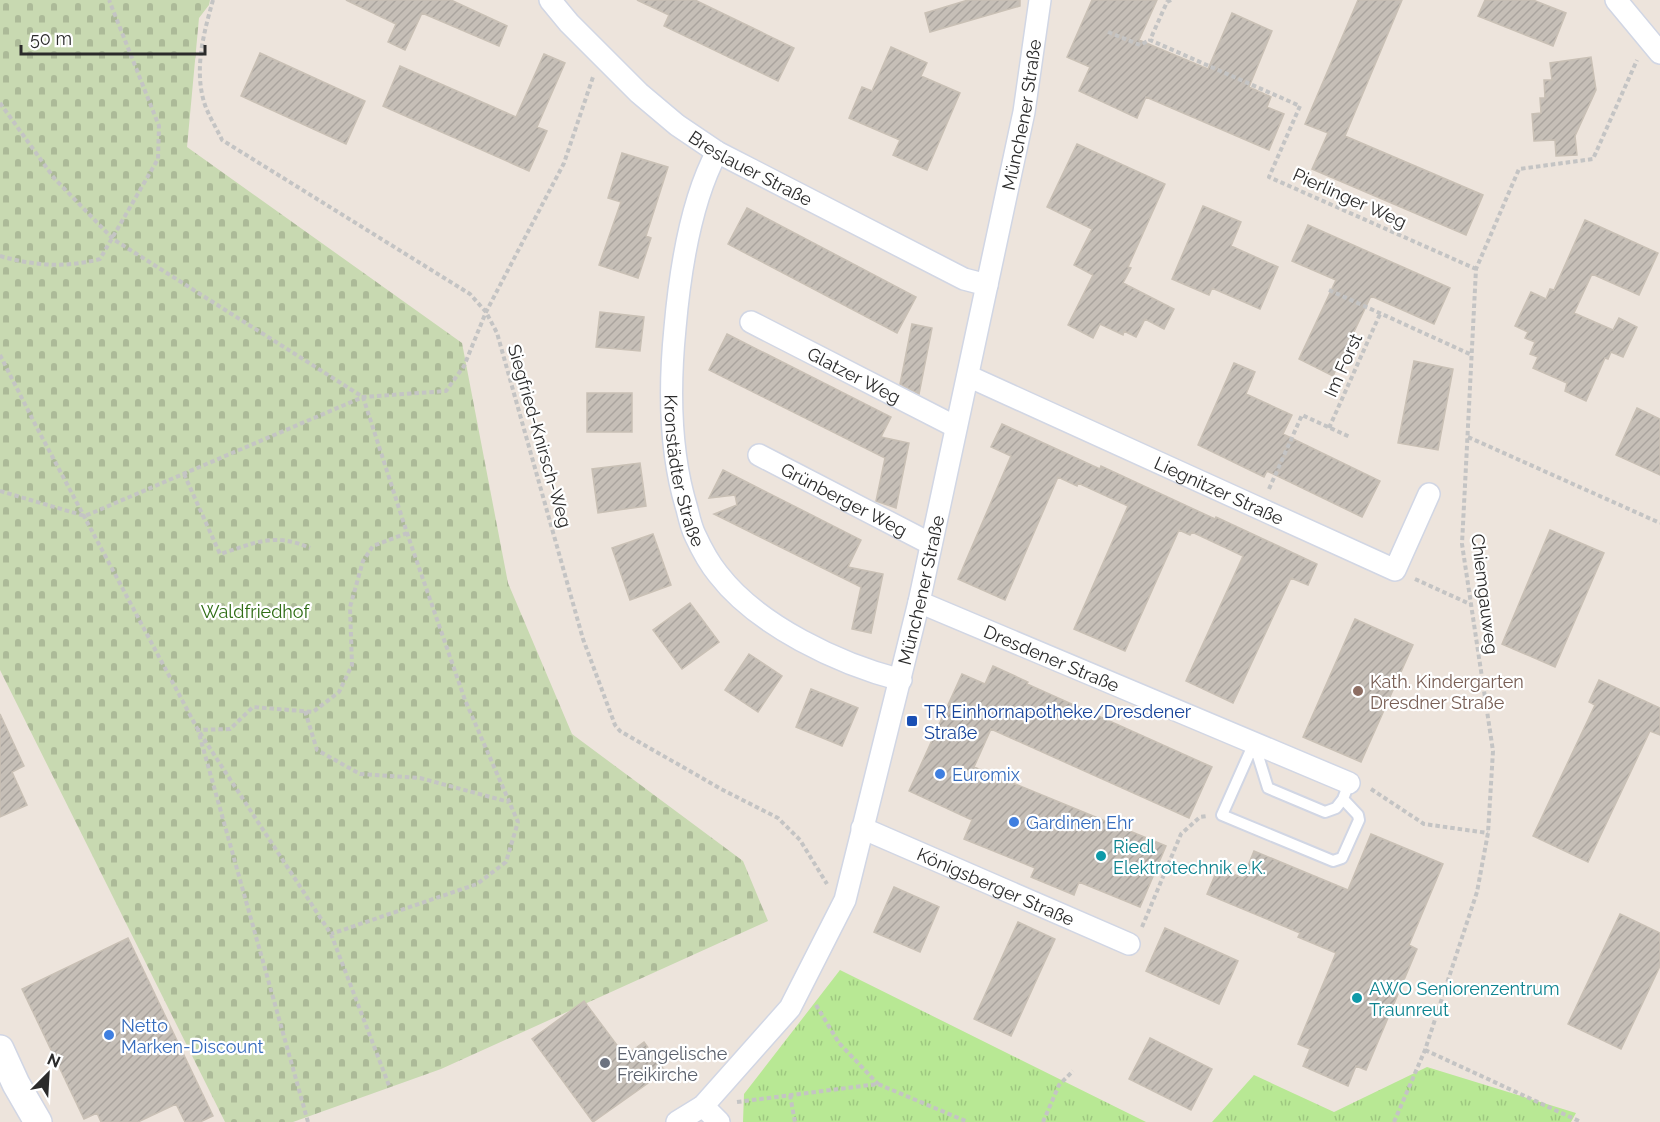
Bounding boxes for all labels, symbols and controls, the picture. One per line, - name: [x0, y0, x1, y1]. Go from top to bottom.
- scale bar: [21, 18, 206, 56]
- text: 50 m: [30, 28, 72, 49]
- street label: Münchener Straße: [997, 37, 1045, 192]
- street label: Breslauer Straße: [685, 126, 816, 210]
- street label: Pierlinger Weg: [1290, 164, 1410, 232]
- street label: Im Forst: [1320, 330, 1366, 400]
- street label: Siegfried-Knirsch-Weg: [504, 342, 576, 530]
- street label: Glatzer Weg: [804, 342, 904, 407]
- street label: Kronstädter Straße: [661, 394, 710, 550]
- street label: Liegnitzer Straße: [1151, 452, 1288, 529]
- street label: Grünberger Weg: [778, 458, 911, 540]
- street label: Münchener Straße: [893, 513, 948, 667]
- street label: Chiemgauweg: [1467, 532, 1503, 656]
- park label: Waldfriedhof: [201, 601, 310, 622]
- street label: Dresdener Straße: [981, 620, 1123, 696]
- place label: Kath. Kindergarten Dresdner Straße: [1370, 671, 1524, 713]
- marker: Kath. Kindergarten Dresdner Straße: [1351, 684, 1365, 698]
- place label: TR Einhornapotheke/Dresdener Straße: [924, 701, 1192, 743]
- marker: TR Einhornapotheke/Dresdener Straße: [905, 714, 919, 728]
- place label: Euromix: [952, 764, 1020, 785]
- marker: Euromix: [933, 767, 947, 781]
- place label: Gardinen Ehr: [1026, 812, 1134, 833]
- marker: Gardinen Ehr: [1007, 815, 1021, 829]
- place label: Riedl Elektrotechnik e.K.: [1113, 836, 1266, 878]
- street label: Königsberger Straße: [914, 843, 1078, 930]
- marker: Riedl Elektrotechnik e.K.: [1094, 849, 1108, 863]
- place label: AWO Seniorenzentrum Traunreut: [1369, 978, 1559, 1020]
- marker: AWO Seniorenzentrum Traunreut: [1350, 991, 1364, 1005]
- place label: Netto Marken-Discount: [121, 1015, 264, 1057]
- marker: Netto Marken-Discount: [102, 1028, 116, 1042]
- place label: Evangelische Freikirche: [617, 1043, 728, 1085]
- north arrow: [18, 1044, 78, 1104]
- text: N: [44, 1050, 63, 1072]
- marker: Evangelische Freikirche: [598, 1056, 612, 1070]

